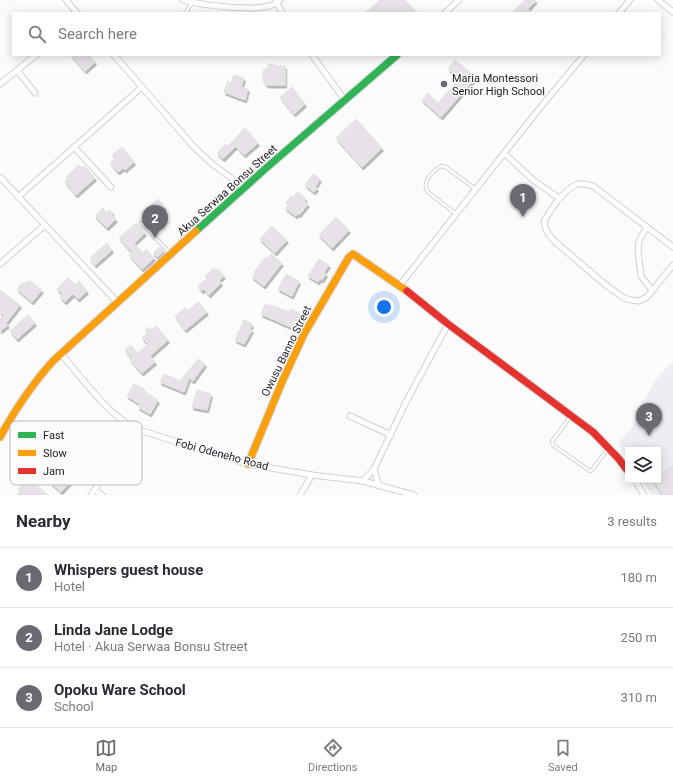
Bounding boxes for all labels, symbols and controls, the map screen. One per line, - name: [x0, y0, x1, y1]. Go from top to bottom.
- search box: [12, 12, 661, 56]
- icon: search: [26, 23, 48, 45]
- text: Search here: [58, 25, 137, 43]
- place label: Maria Montessori Senior High School: [452, 72, 545, 98]
- marker: Maria Montessori Senior High School: [439, 79, 449, 89]
- street label: Akua Serwaa Bonsu Street: [175, 142, 280, 238]
- pin: 1: [510, 184, 536, 217]
- pin: 2: [142, 205, 168, 238]
- your location: [374, 297, 394, 317]
- street label: Owusu Banno Street: [259, 303, 314, 399]
- pin: 3: [636, 403, 662, 436]
- legend: [10, 421, 142, 485]
- text: Fast: [43, 429, 65, 442]
- street label: Fobi Odeneho Road: [174, 436, 270, 473]
- text: Slow: [43, 447, 67, 460]
- map controls: [625, 447, 661, 483]
- button: layers: [625, 447, 661, 483]
- text: Jam: [43, 465, 65, 478]
- text: Nearby: [16, 511, 71, 531]
- text: 3 results: [607, 514, 657, 529]
- text: Whispers guest house: [54, 561, 203, 579]
- text: 1: [25, 570, 33, 585]
- text: 180 m: [620, 570, 657, 585]
- text: Hotel: [54, 579, 85, 594]
- text: Linda Jane Lodge: [54, 621, 173, 639]
- text: 2: [25, 630, 33, 645]
- text: 250 m: [620, 630, 657, 645]
- text: Hotel · Akua Serwaa Bonsu Street: [54, 639, 248, 654]
- text: Opoku Ware School: [54, 681, 186, 699]
- text: 3: [25, 690, 33, 705]
- text: 310 m: [620, 690, 657, 705]
- text: School: [54, 699, 94, 714]
- tab: Map: [95, 737, 117, 774]
- tab: Directions: [308, 737, 357, 774]
- tab: Saved: [548, 737, 578, 774]

